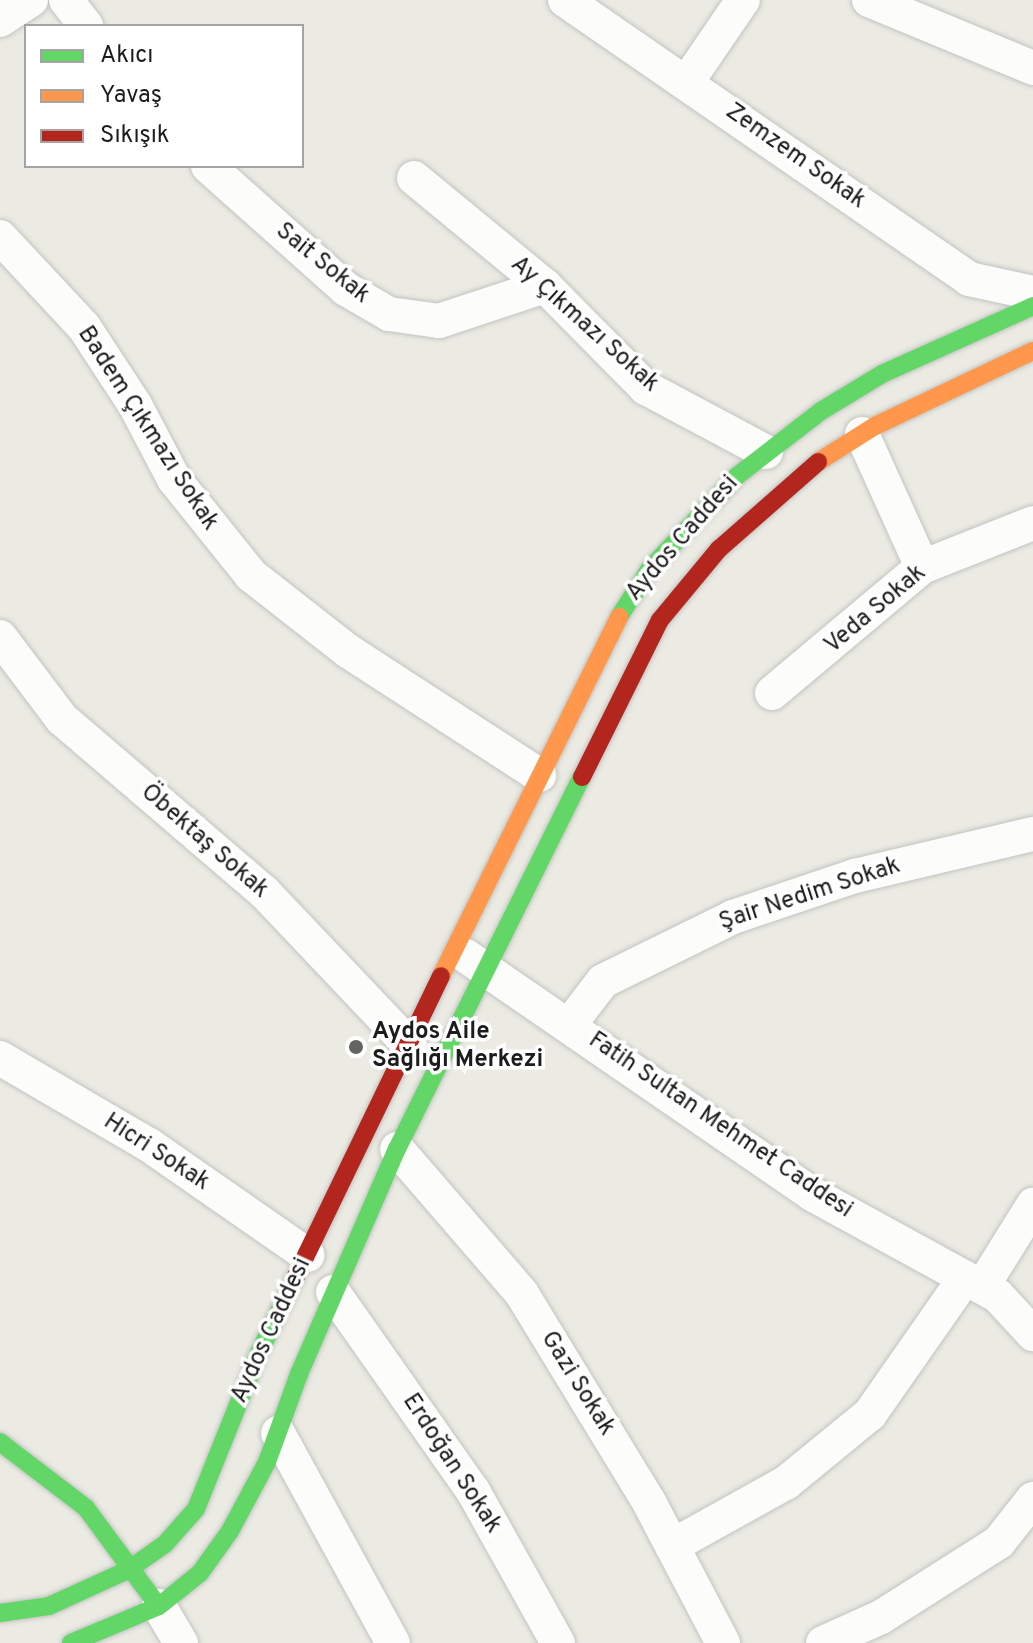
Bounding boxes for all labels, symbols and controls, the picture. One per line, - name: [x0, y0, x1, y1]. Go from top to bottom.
- legend: [24, 24, 304, 168]
- text: Akıcı: [100, 41, 153, 71]
- text: Yavaş: [100, 81, 162, 111]
- street label: Zemzem Sokak: [719, 98, 871, 216]
- text: Sıkışık: [100, 121, 170, 151]
- street label: Sait Sokak: [269, 217, 375, 311]
- street label: Ay Çıkmazı Sokak: [504, 251, 664, 399]
- street label: Badem Çıkmazı Sokak: [70, 321, 224, 537]
- street label: Aydos Caddesi: [621, 470, 745, 608]
- street label: Veda Sokak: [820, 559, 932, 661]
- street label: Öbektaş Sokak: [134, 779, 274, 905]
- street label: Şair Nedim Sokak: [716, 852, 904, 938]
- place label: Aydos Aile Sağlığı Merkezi: [372, 1019, 543, 1075]
- street label: Fatih Sultan Mehmet Caddesi: [582, 1027, 858, 1225]
- marker: Aydos Aile Sağlığı Merkezi: [347, 1038, 365, 1056]
- street label: Hicri Sokak: [98, 1108, 214, 1198]
- street label: Aydos Caddesi: [226, 1254, 318, 1408]
- street label: Gazi Sokak: [534, 1326, 620, 1442]
- street label: Erdoğan Sokak: [395, 1389, 507, 1539]

